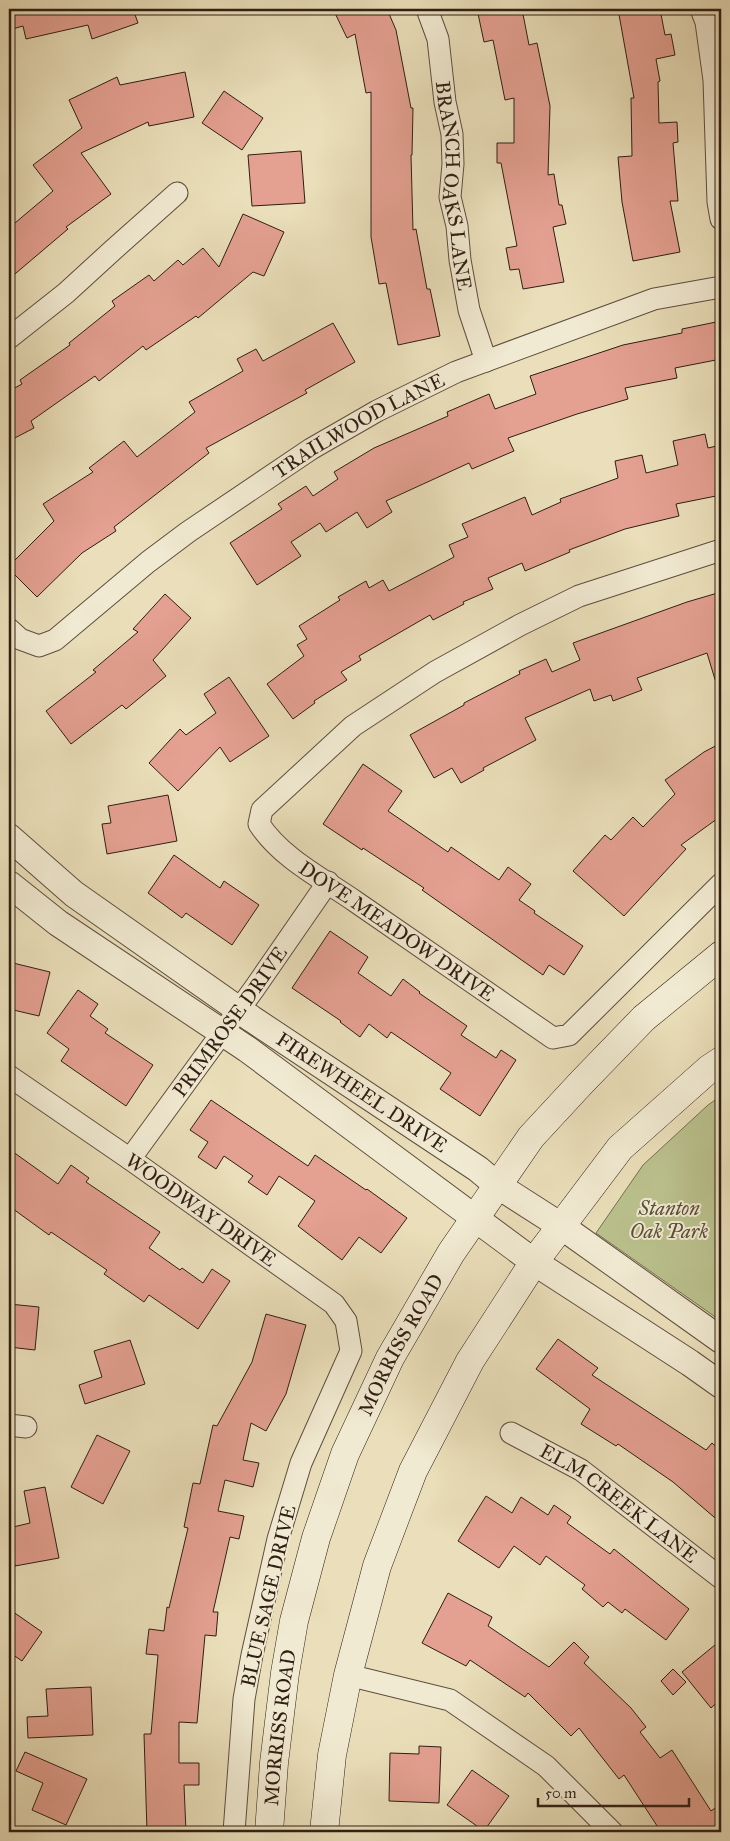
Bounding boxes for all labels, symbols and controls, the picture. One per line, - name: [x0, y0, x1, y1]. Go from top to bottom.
- street label: BRANCH OAKS LANE: [431, 80, 477, 292]
- street label: TRAILWOOD LANE: [268, 368, 448, 483]
- street label: DOVE MEADOW DRIVE: [294, 856, 499, 1006]
- street label: PRIMROSE DRIVE: [167, 941, 292, 1102]
- street label: FIREWHEEL DRIVE: [272, 1027, 452, 1157]
- street label: WOODWAY DRIVE: [121, 1148, 281, 1271]
- park label: Stanton Oak Park: [630, 1196, 708, 1243]
- street label: MORRISS ROAD: [353, 1270, 448, 1419]
- street label: ELM CREEK LANE: [536, 1438, 703, 1568]
- street label: BLUE SAGE DRIVE: [235, 1503, 301, 1689]
- street label: MORRISS ROAD: [259, 1647, 301, 1807]
- scale bar: [538, 1776, 689, 1808]
- text: 50 m: [545, 1784, 577, 1802]

